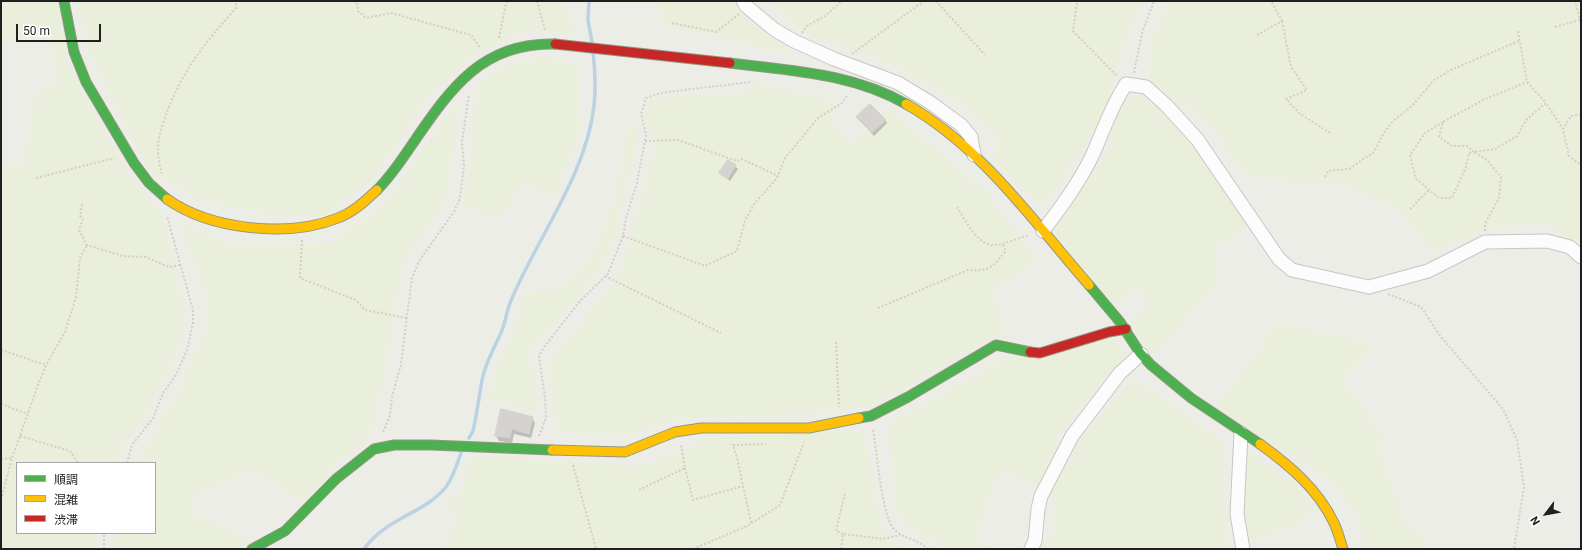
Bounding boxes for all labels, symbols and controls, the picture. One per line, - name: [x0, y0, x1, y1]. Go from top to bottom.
- scale bar: [18, 16, 103, 42]
- text: 50 m: [23, 24, 50, 38]
- legend: [16, 462, 156, 534]
- text: 順調: [54, 473, 78, 487]
- text: 混雑: [54, 493, 78, 507]
- north arrow: [1526, 494, 1566, 534]
- text: 渋滞: [54, 513, 78, 527]
- text: N: [1528, 514, 1543, 527]

